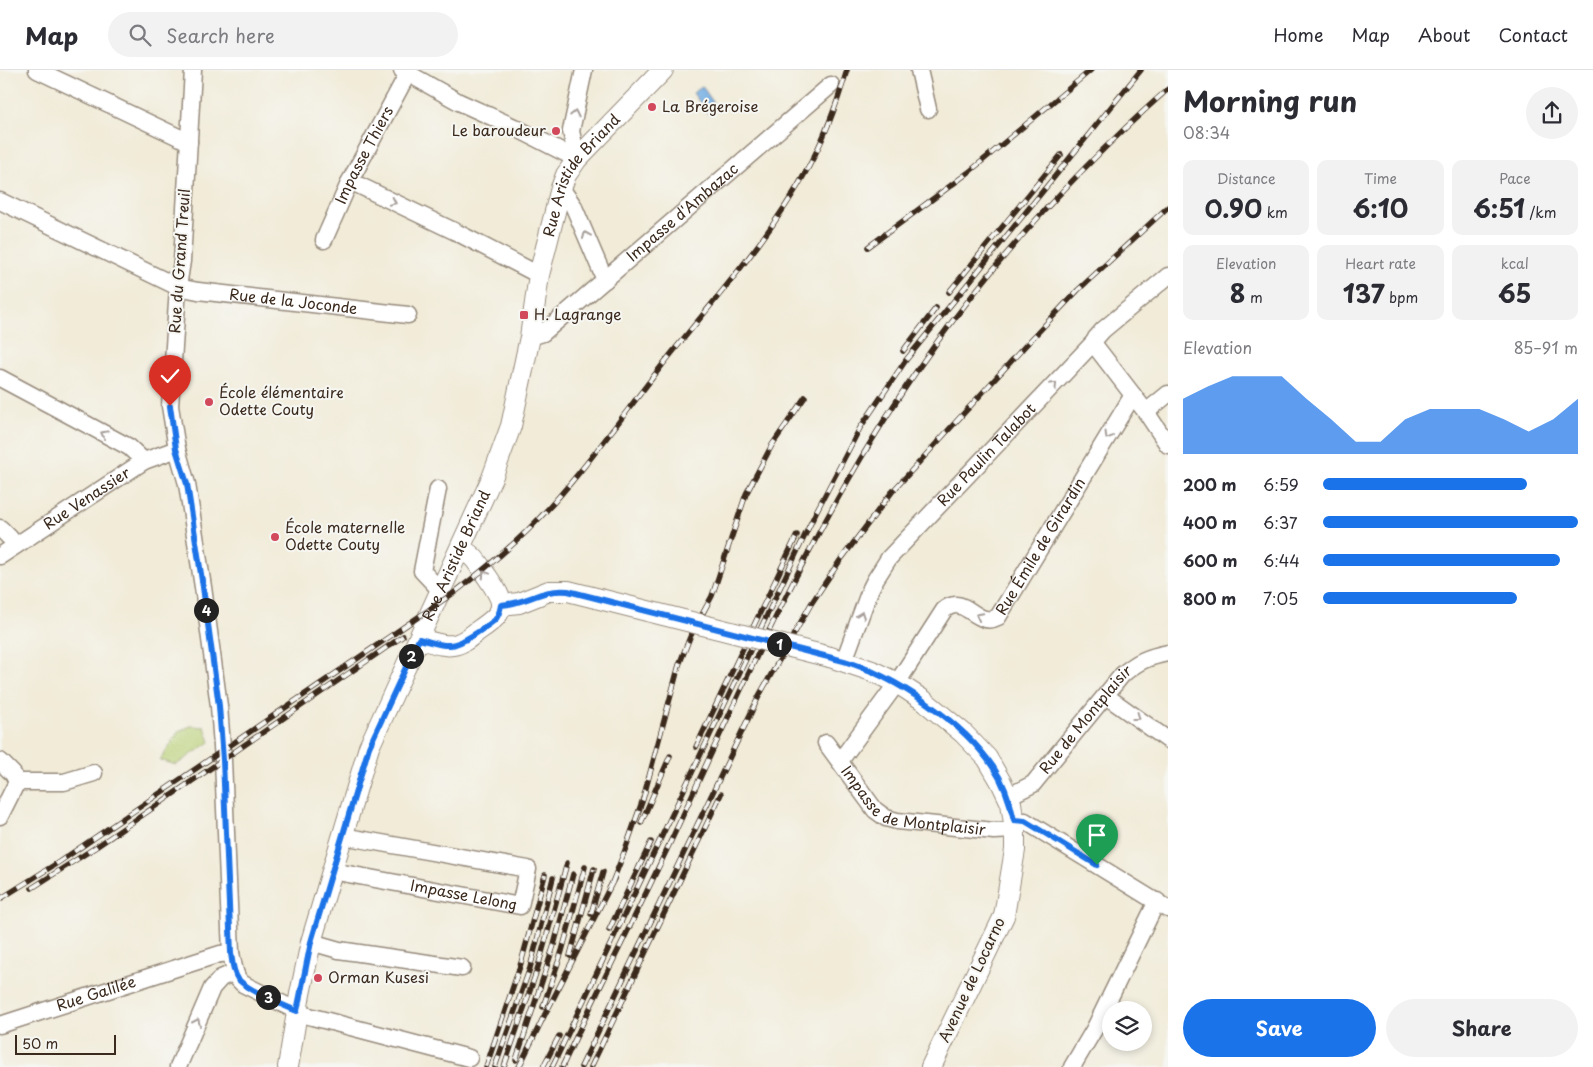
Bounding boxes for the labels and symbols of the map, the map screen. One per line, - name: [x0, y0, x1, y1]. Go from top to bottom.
- place label: La Brégeroise: [662, 94, 758, 117]
- street label: Impasse Thiers: [328, 101, 398, 207]
- marker: La Brégeroise: [646, 101, 658, 113]
- street label: Rue Aristide Briand: [536, 108, 625, 239]
- one-way arrow: [569, 110, 579, 119]
- place label: Le baroudeur: [452, 118, 546, 141]
- marker: Le baroudeur: [550, 125, 562, 137]
- street label: Impasse d'Ambazac: [621, 157, 743, 266]
- street label: Rue du Grand Treuil: [162, 188, 195, 334]
- one-way arrow: [388, 196, 397, 206]
- one-way arrow: [582, 231, 593, 240]
- street label: Rue de la Joconde: [228, 282, 359, 319]
- place label: H. Lagrange: [534, 302, 621, 325]
- marker: H. Lagrange: [518, 309, 530, 321]
- pin: [149, 355, 191, 406]
- place label: École élémentaire Odette Couty: [219, 380, 344, 420]
- one-way arrow: [1048, 382, 1057, 391]
- marker: École élémentaire Odette Couty: [203, 396, 215, 408]
- street label: Rue Paulin Talabot: [931, 397, 1040, 511]
- one-way arrow: [100, 430, 109, 440]
- one-way arrow: [1104, 431, 1114, 440]
- street label: Rue Venassier: [38, 460, 134, 534]
- street label: Rue Émile de Girardin: [989, 473, 1090, 619]
- street label: Rue Aristide Briand: [415, 486, 495, 624]
- place label: École maternelle Odette Couty: [285, 515, 405, 555]
- marker: École maternelle Odette Couty: [269, 531, 281, 543]
- one-way arrow: [482, 570, 491, 580]
- pin: 4: [194, 598, 218, 622]
- one-way arrow: [855, 611, 865, 620]
- one-way arrow: [975, 612, 984, 622]
- pin: 1: [766, 632, 792, 656]
- pin: 2: [398, 644, 424, 668]
- street label: Rue de Montplaisir: [1033, 658, 1136, 778]
- one-way arrow: [1131, 712, 1140, 720]
- street label: Impasse de Montplaisir: [836, 760, 987, 840]
- pin: [1076, 814, 1118, 865]
- street label: Impasse Lelong: [409, 873, 519, 915]
- street label: Avenue de Locarno: [932, 913, 1010, 1046]
- place label: Orman Kusesi: [328, 965, 429, 988]
- street label: Rue Galilée: [53, 969, 138, 1016]
- marker: Orman Kusesi: [312, 972, 324, 984]
- pin: 3: [256, 984, 280, 1010]
- one-way arrow: [191, 1018, 202, 1027]
- scale bar: [15, 1032, 116, 1055]

